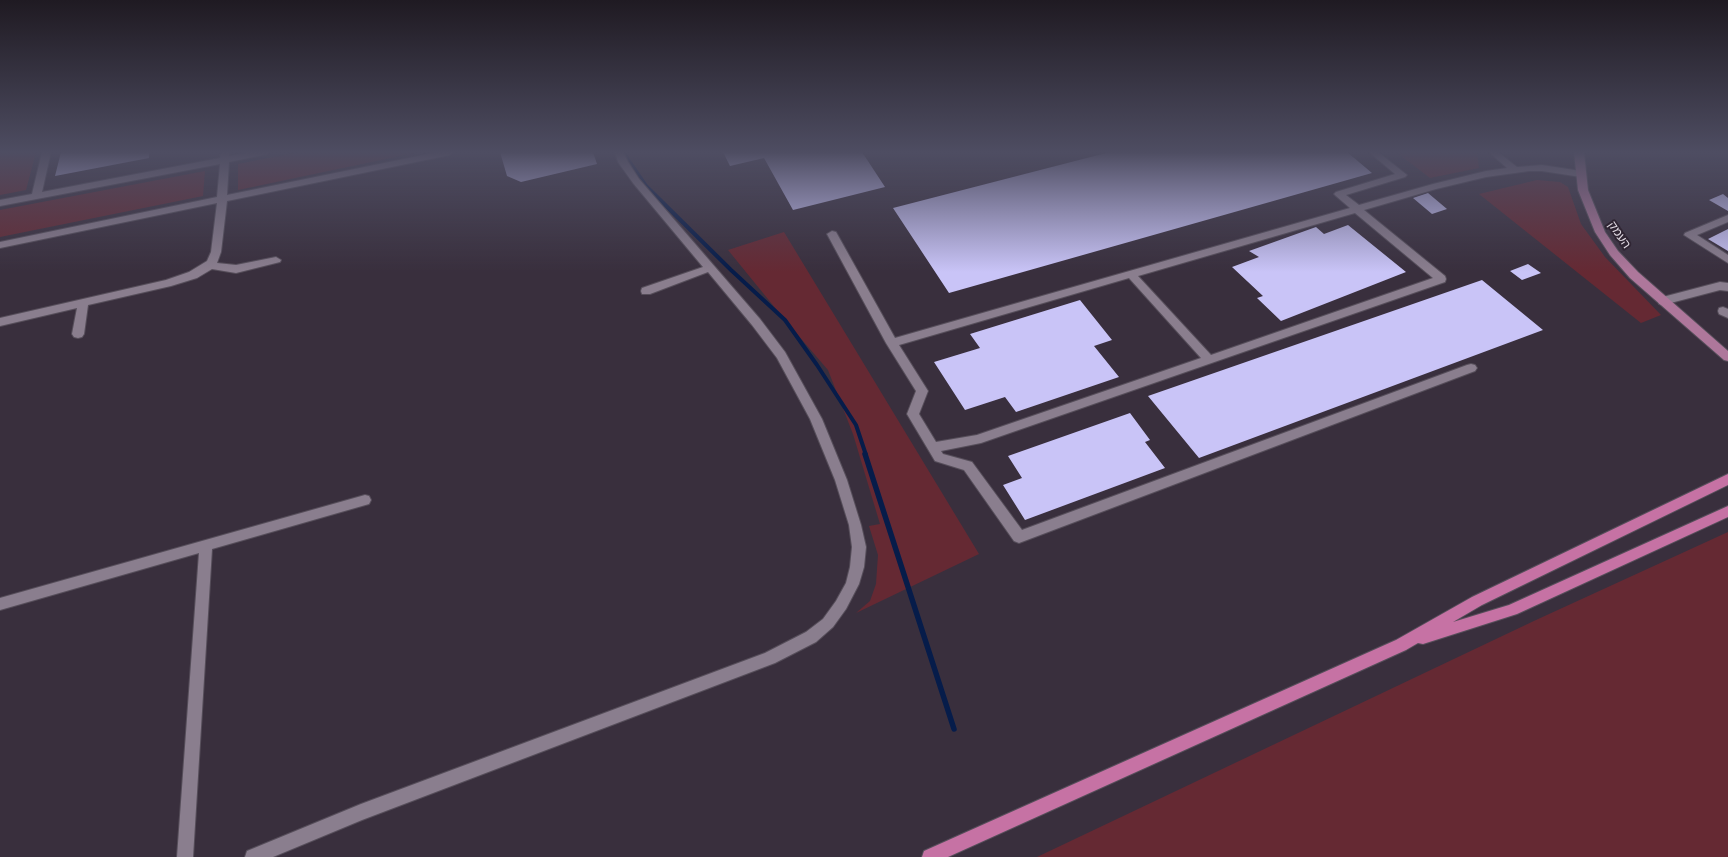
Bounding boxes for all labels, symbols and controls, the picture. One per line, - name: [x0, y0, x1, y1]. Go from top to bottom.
- street label: העמק: [1605, 219, 1633, 251]

